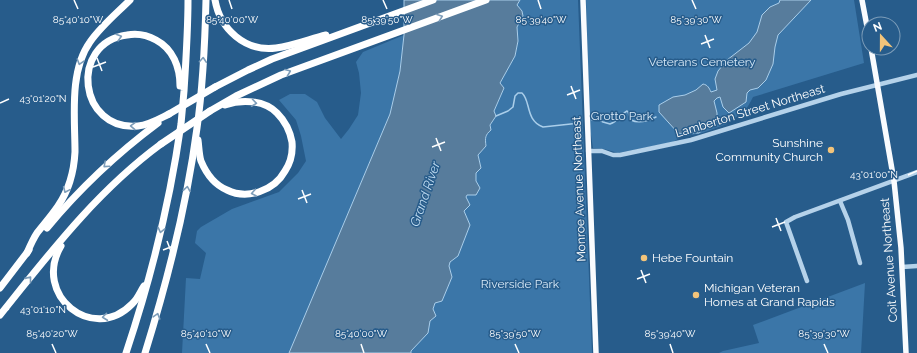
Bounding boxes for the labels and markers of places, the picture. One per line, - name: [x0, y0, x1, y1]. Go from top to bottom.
- place label: Sunshine Community Church: [716, 136, 823, 164]
- marker: Sunshine Community Church: [826, 145, 836, 155]
- place label: Hebe Fountain: [652, 251, 733, 265]
- marker: Hebe Fountain: [639, 253, 649, 263]
- place label: Michigan Veteran Homes at Grand Rapids: [704, 281, 835, 309]
- marker: Michigan Veteran Homes at Grand Rapids: [691, 290, 701, 300]

